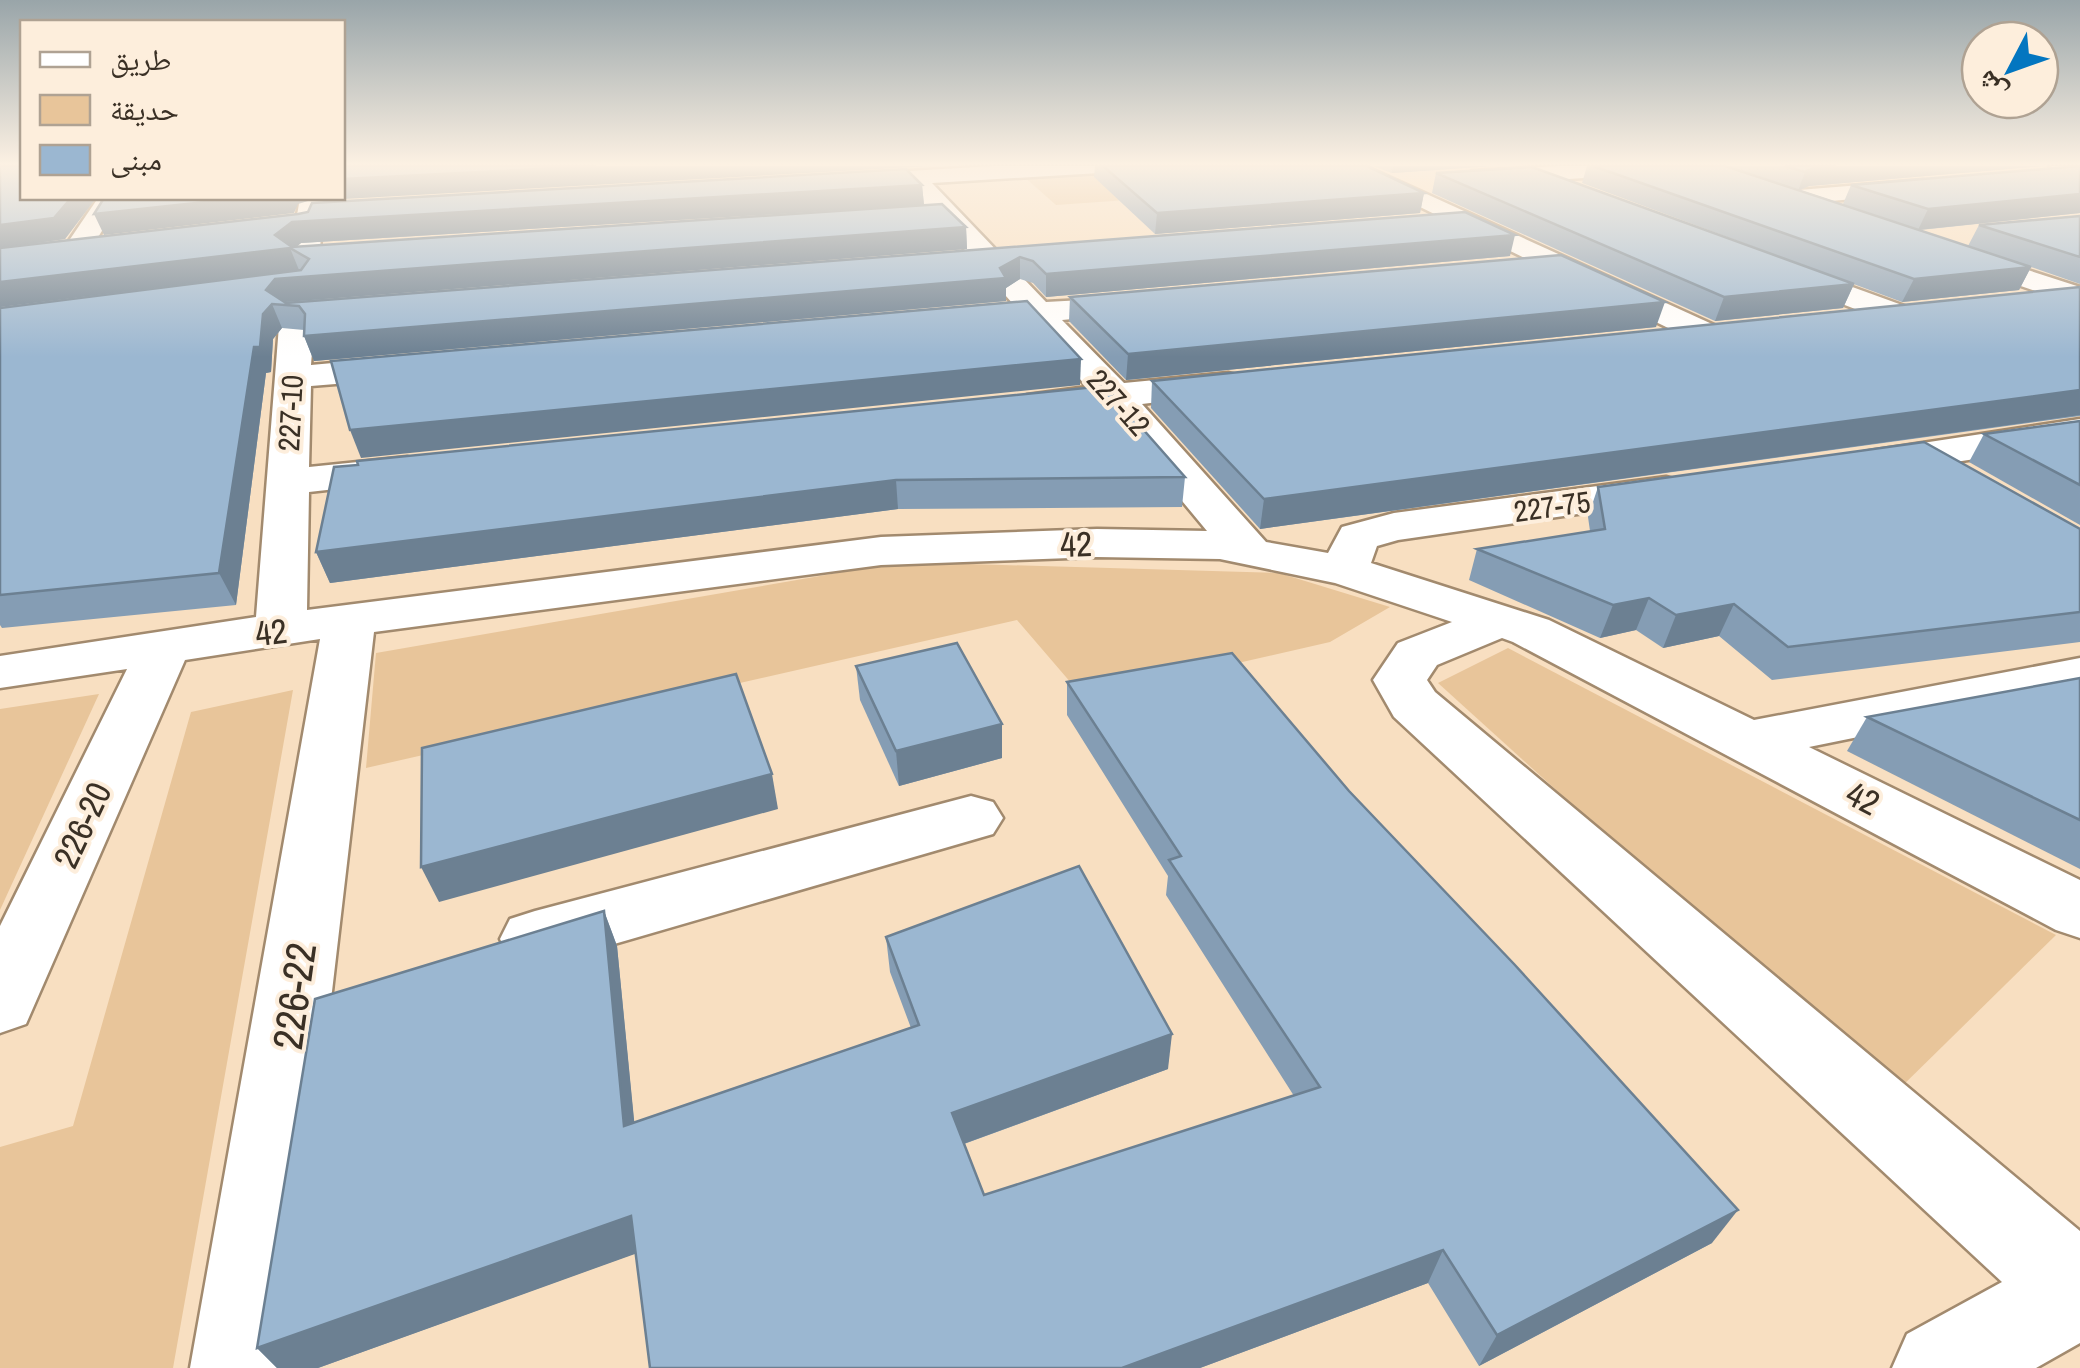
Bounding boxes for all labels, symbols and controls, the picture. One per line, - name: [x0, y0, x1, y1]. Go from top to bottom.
- legend: [20, 20, 345, 200]
- north arrow: [1960, 20, 2060, 120]
- text: طريق: [110, 39, 171, 79]
- text: ش: [1967, 63, 2015, 110]
- text: حديقة: [110, 89, 179, 129]
- text: مبنى: [110, 139, 162, 179]
- street label: 227-12: [1079, 360, 1159, 444]
- street label: 227-10: [268, 374, 312, 452]
- street label: 227-75: [1511, 481, 1593, 531]
- street label: 42: [1059, 520, 1093, 568]
- street label: 42: [252, 607, 290, 657]
- street label: 42: [1838, 770, 1888, 826]
- street label: 226-20: [42, 775, 122, 875]
- street label: 226-22: [259, 939, 329, 1053]

